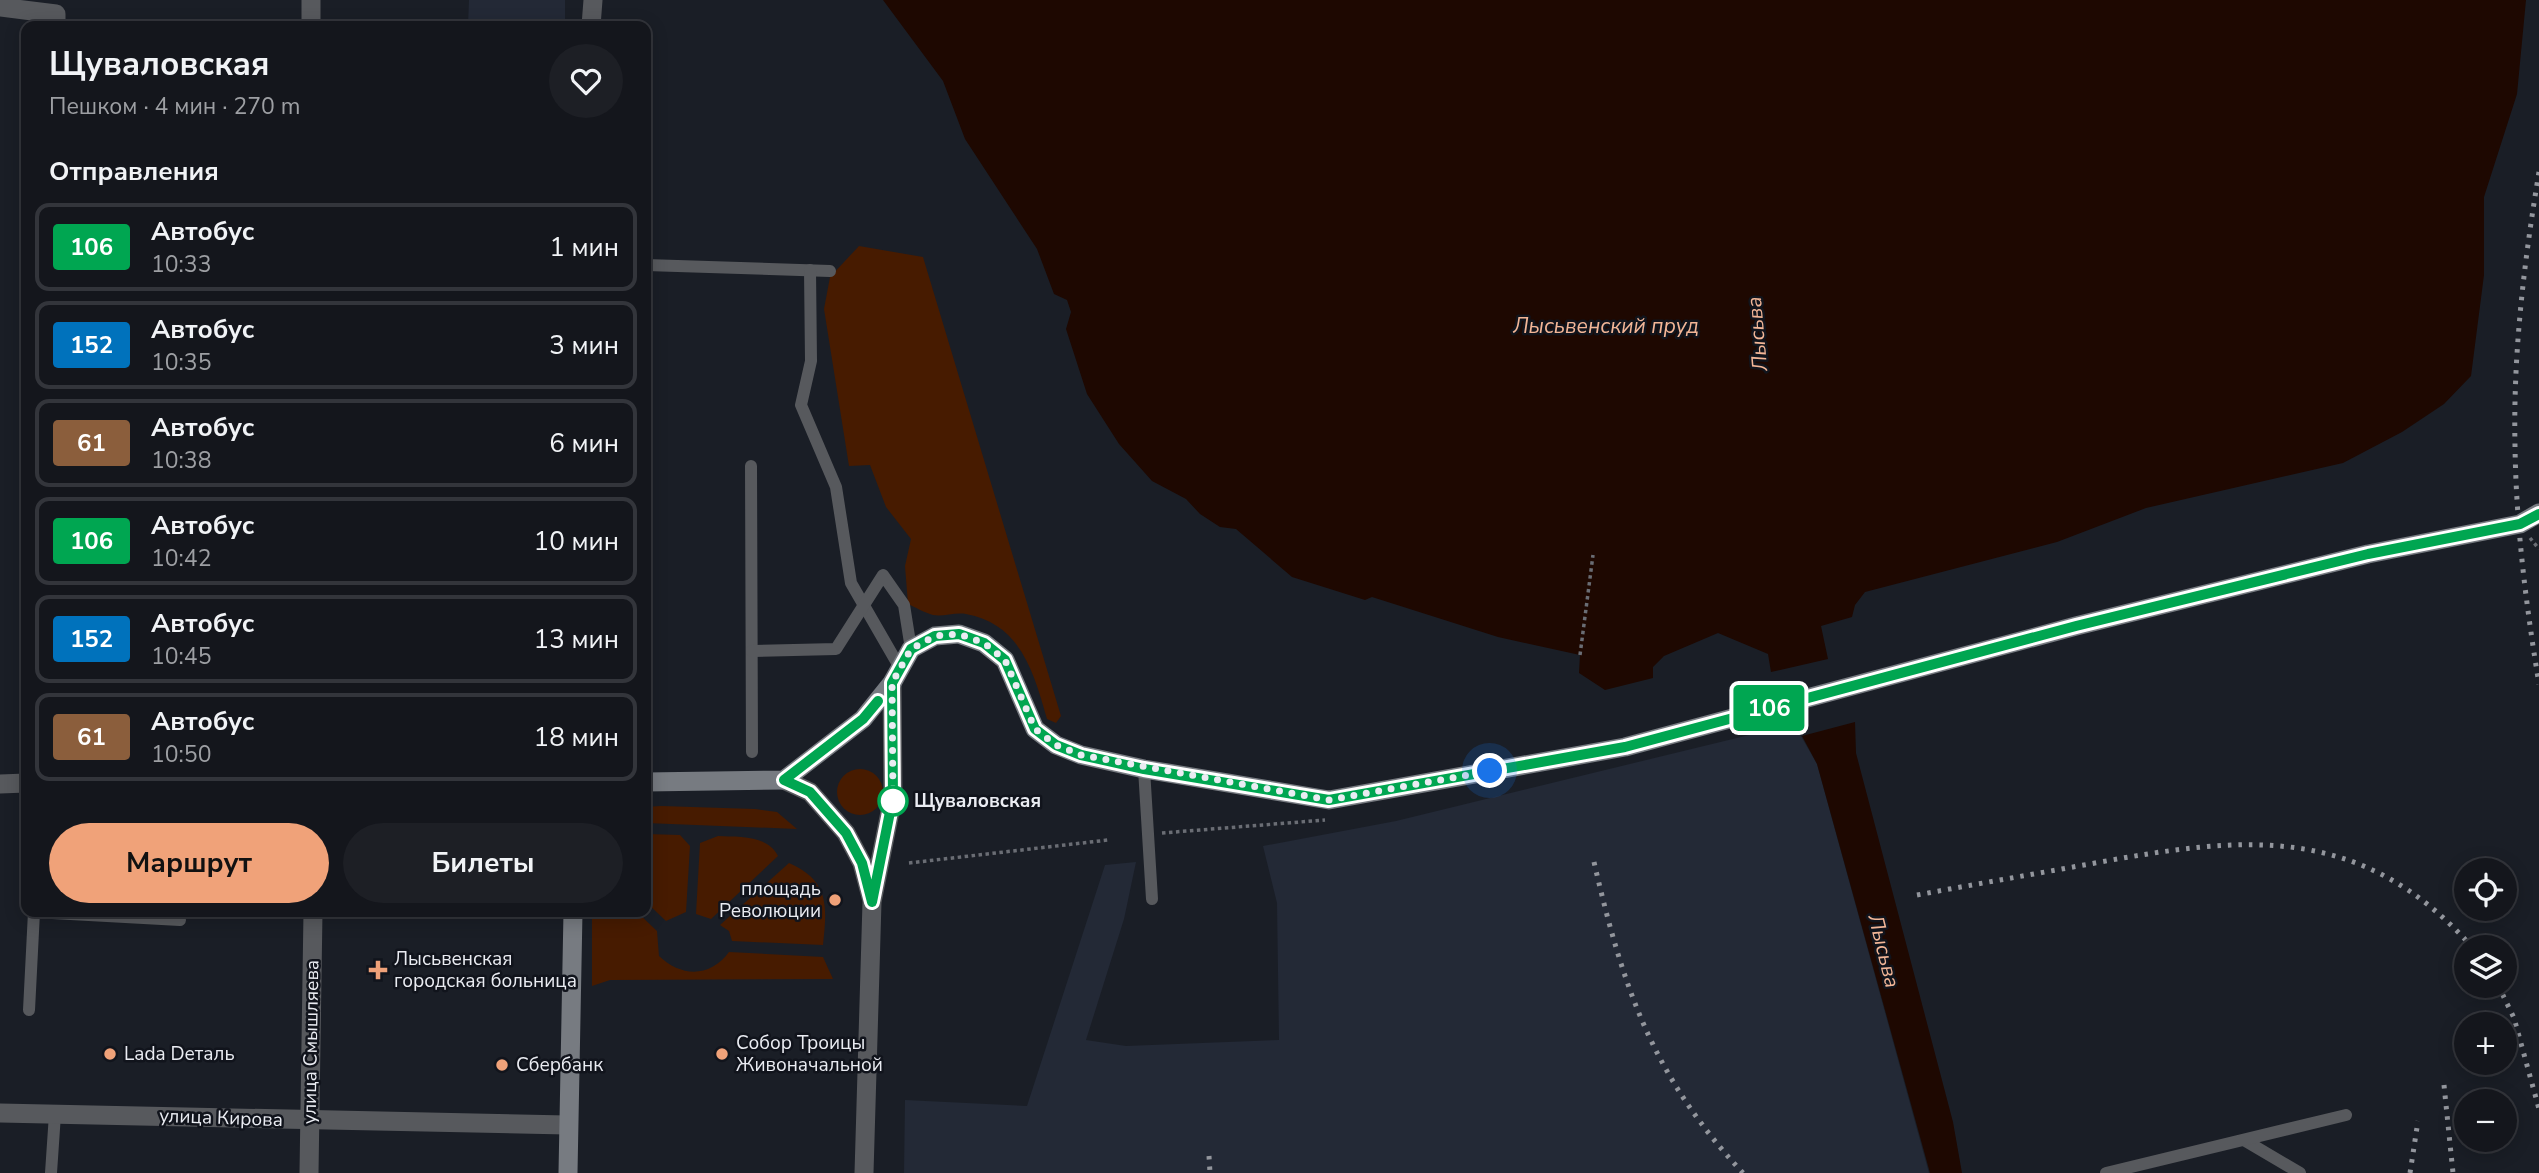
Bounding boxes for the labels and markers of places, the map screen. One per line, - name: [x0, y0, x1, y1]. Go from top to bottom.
- marker: Щуваловская: [878, 786, 908, 816]
- place label: Щуваловская: [914, 788, 1041, 814]
- place label: площадь Революции: [719, 876, 821, 924]
- marker: площадь Революции: [827, 892, 843, 908]
- place label: Лысьвенская городская больница: [394, 946, 577, 994]
- marker: Лысьвенская городская больница: [368, 960, 388, 980]
- place label: Собор Троицы Живоначальной: [736, 1030, 883, 1078]
- place label: Lada Dеталь: [124, 1041, 235, 1067]
- marker: Lada Dеталь: [102, 1046, 118, 1062]
- marker: Собор Троицы Живоначальной: [714, 1046, 730, 1062]
- place label: Сбербанк: [516, 1052, 603, 1078]
- marker: Сбербанк: [494, 1057, 510, 1073]

